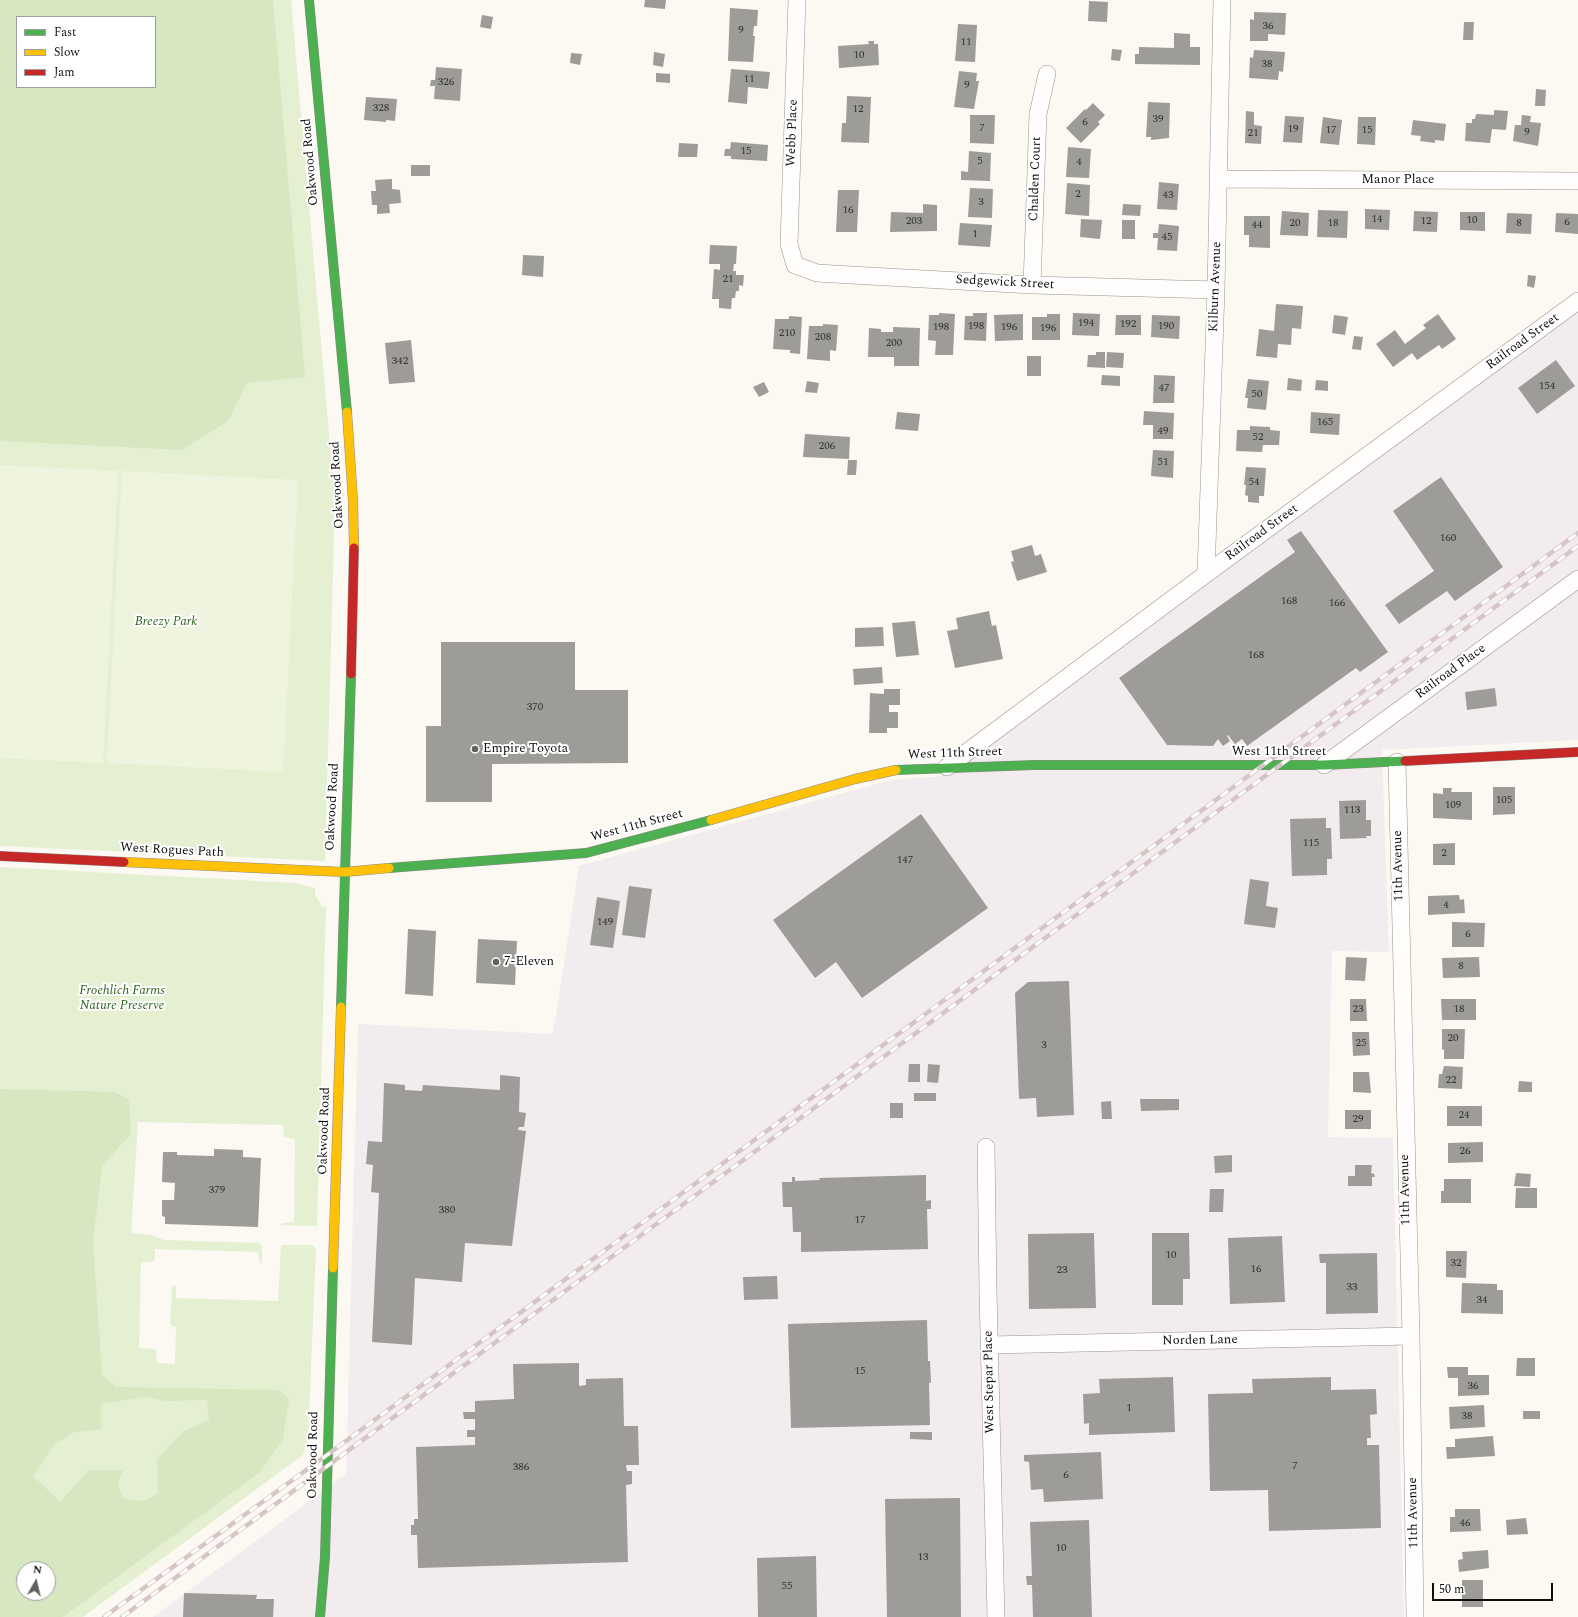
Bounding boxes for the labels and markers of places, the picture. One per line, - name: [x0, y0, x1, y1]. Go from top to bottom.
- place label: Empire Toyota: [483, 741, 568, 757]
- marker: Empire Toyota: [470, 744, 480, 754]
- place label: 7-Eleven: [504, 954, 554, 970]
- marker: 7-Eleven: [491, 957, 501, 967]

